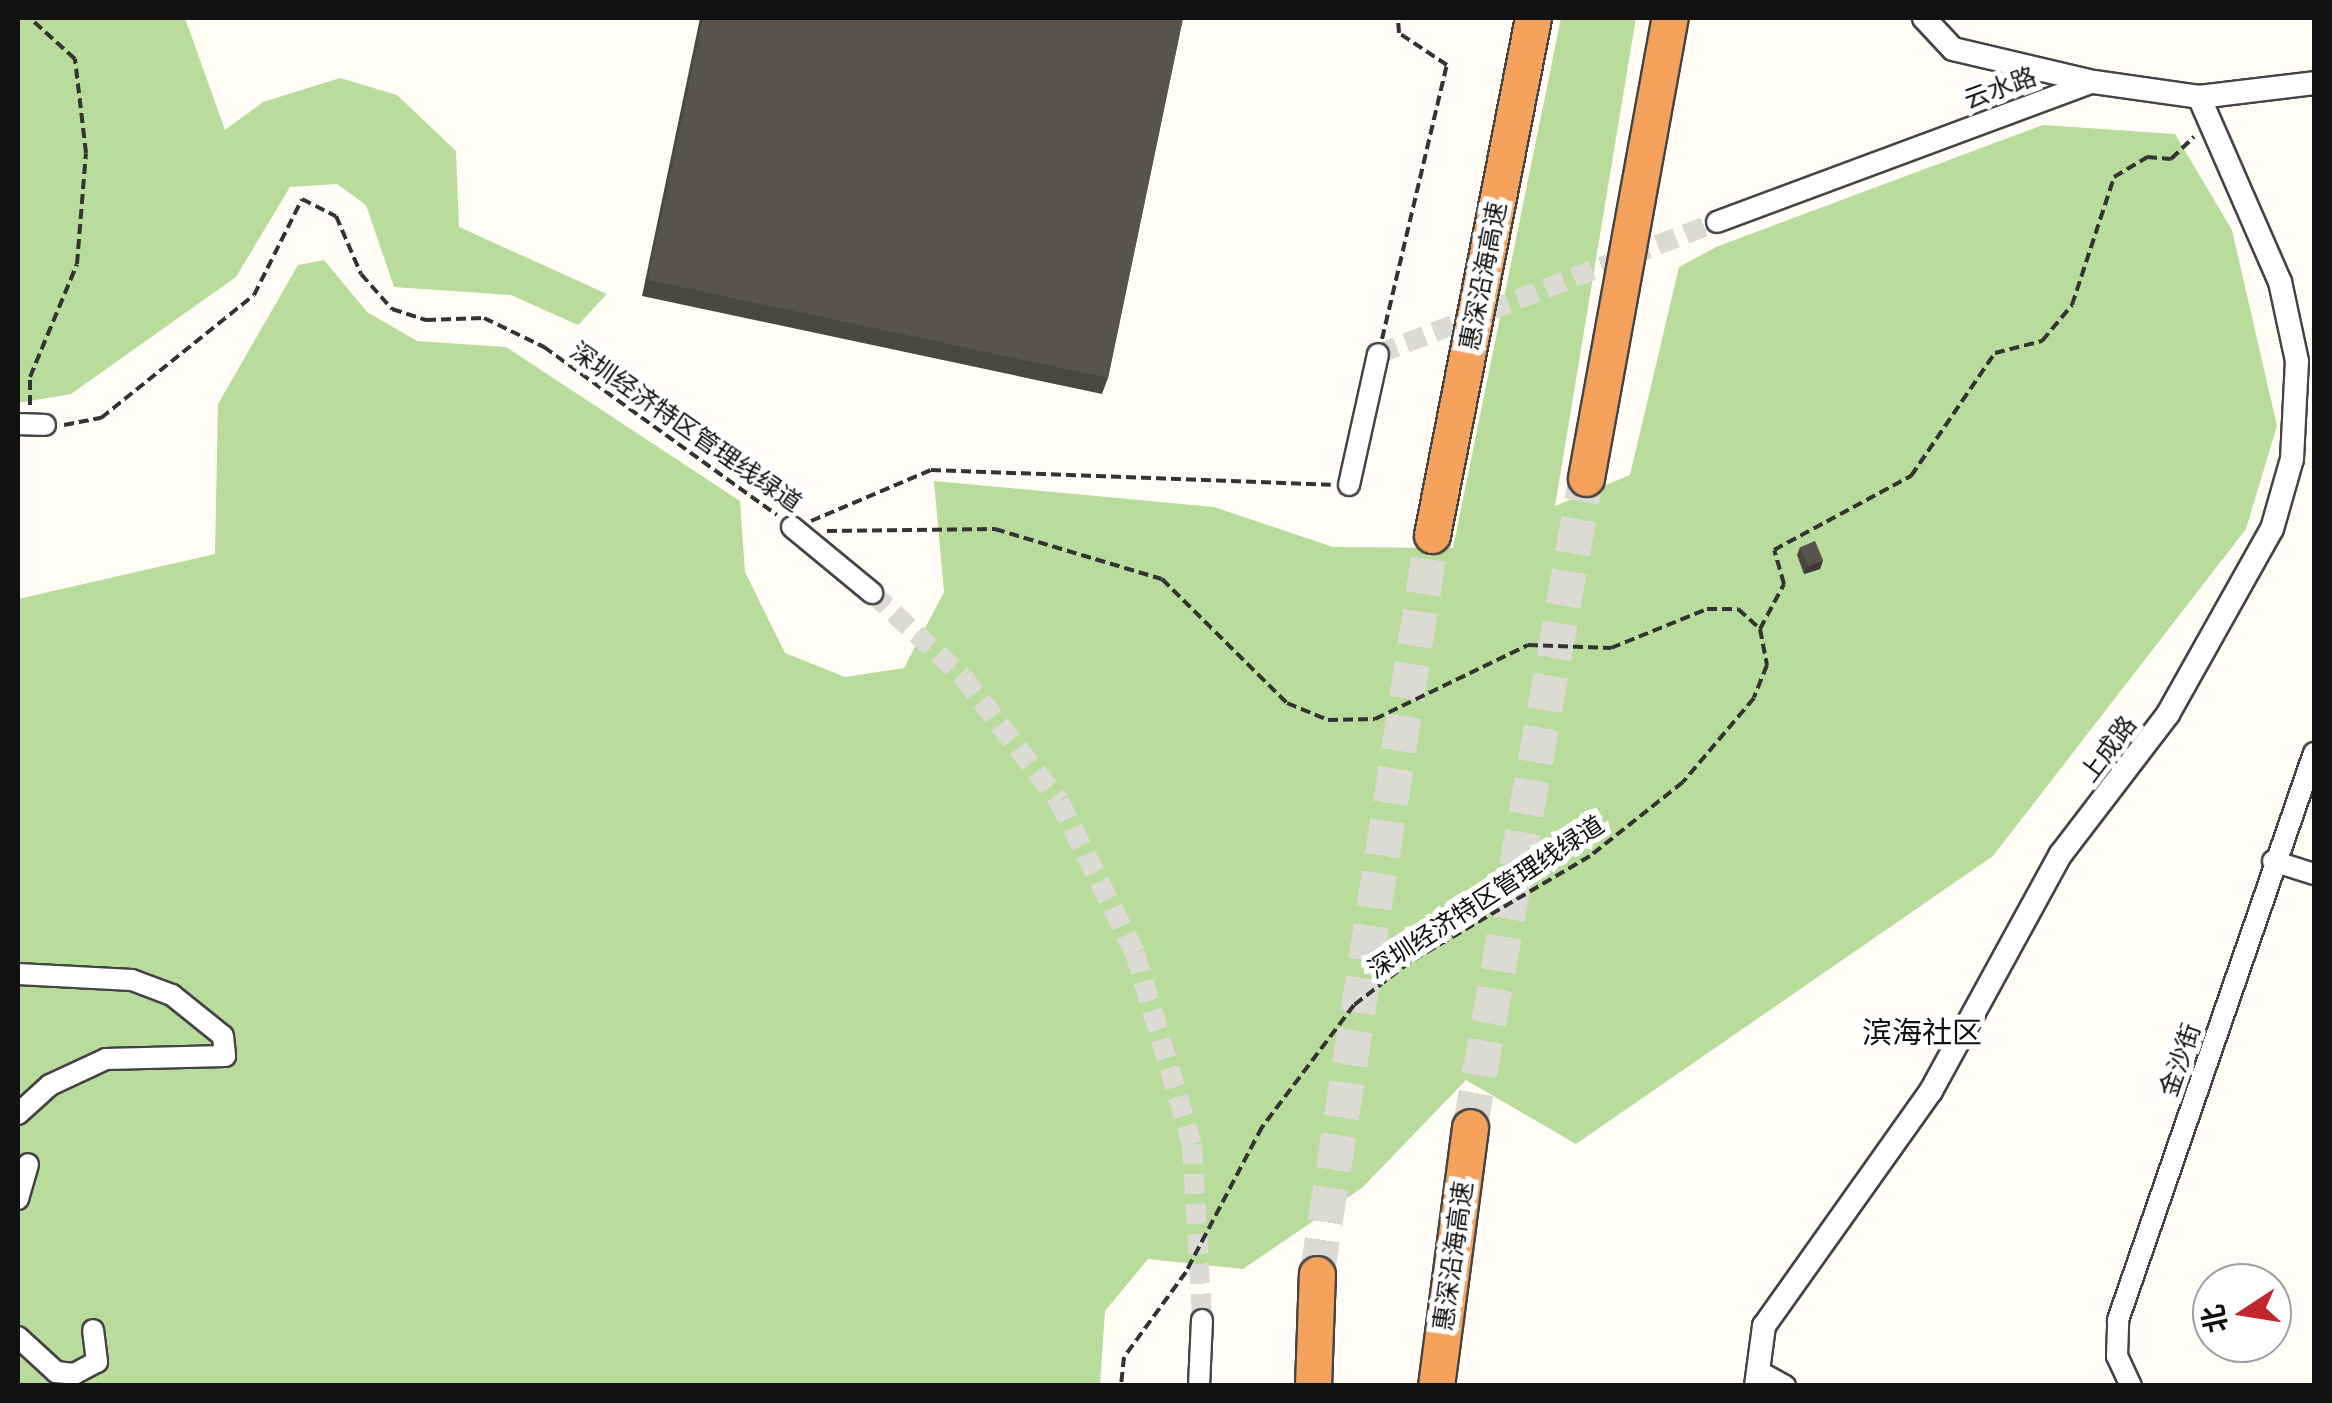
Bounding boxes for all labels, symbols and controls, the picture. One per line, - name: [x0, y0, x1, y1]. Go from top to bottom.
- street label: 云水路: [1960, 61, 2040, 115]
- street label: 惠深沿海高速: [1454, 200, 1512, 352]
- street label: 深圳经济特区管理线绿道: [565, 336, 807, 518]
- street label: 上成路: [2073, 710, 2143, 788]
- street label: 深圳经济特区管理线绿道: [1363, 810, 1609, 984]
- district label: 滨海社区: [1862, 1014, 1982, 1050]
- street label: 金沙街: [2154, 1020, 2206, 1100]
- street label: 惠深沿海高速: [1428, 1180, 1478, 1332]
- north arrow: [2192, 1263, 2292, 1363]
- text: 北: [2194, 1301, 2235, 1336]

